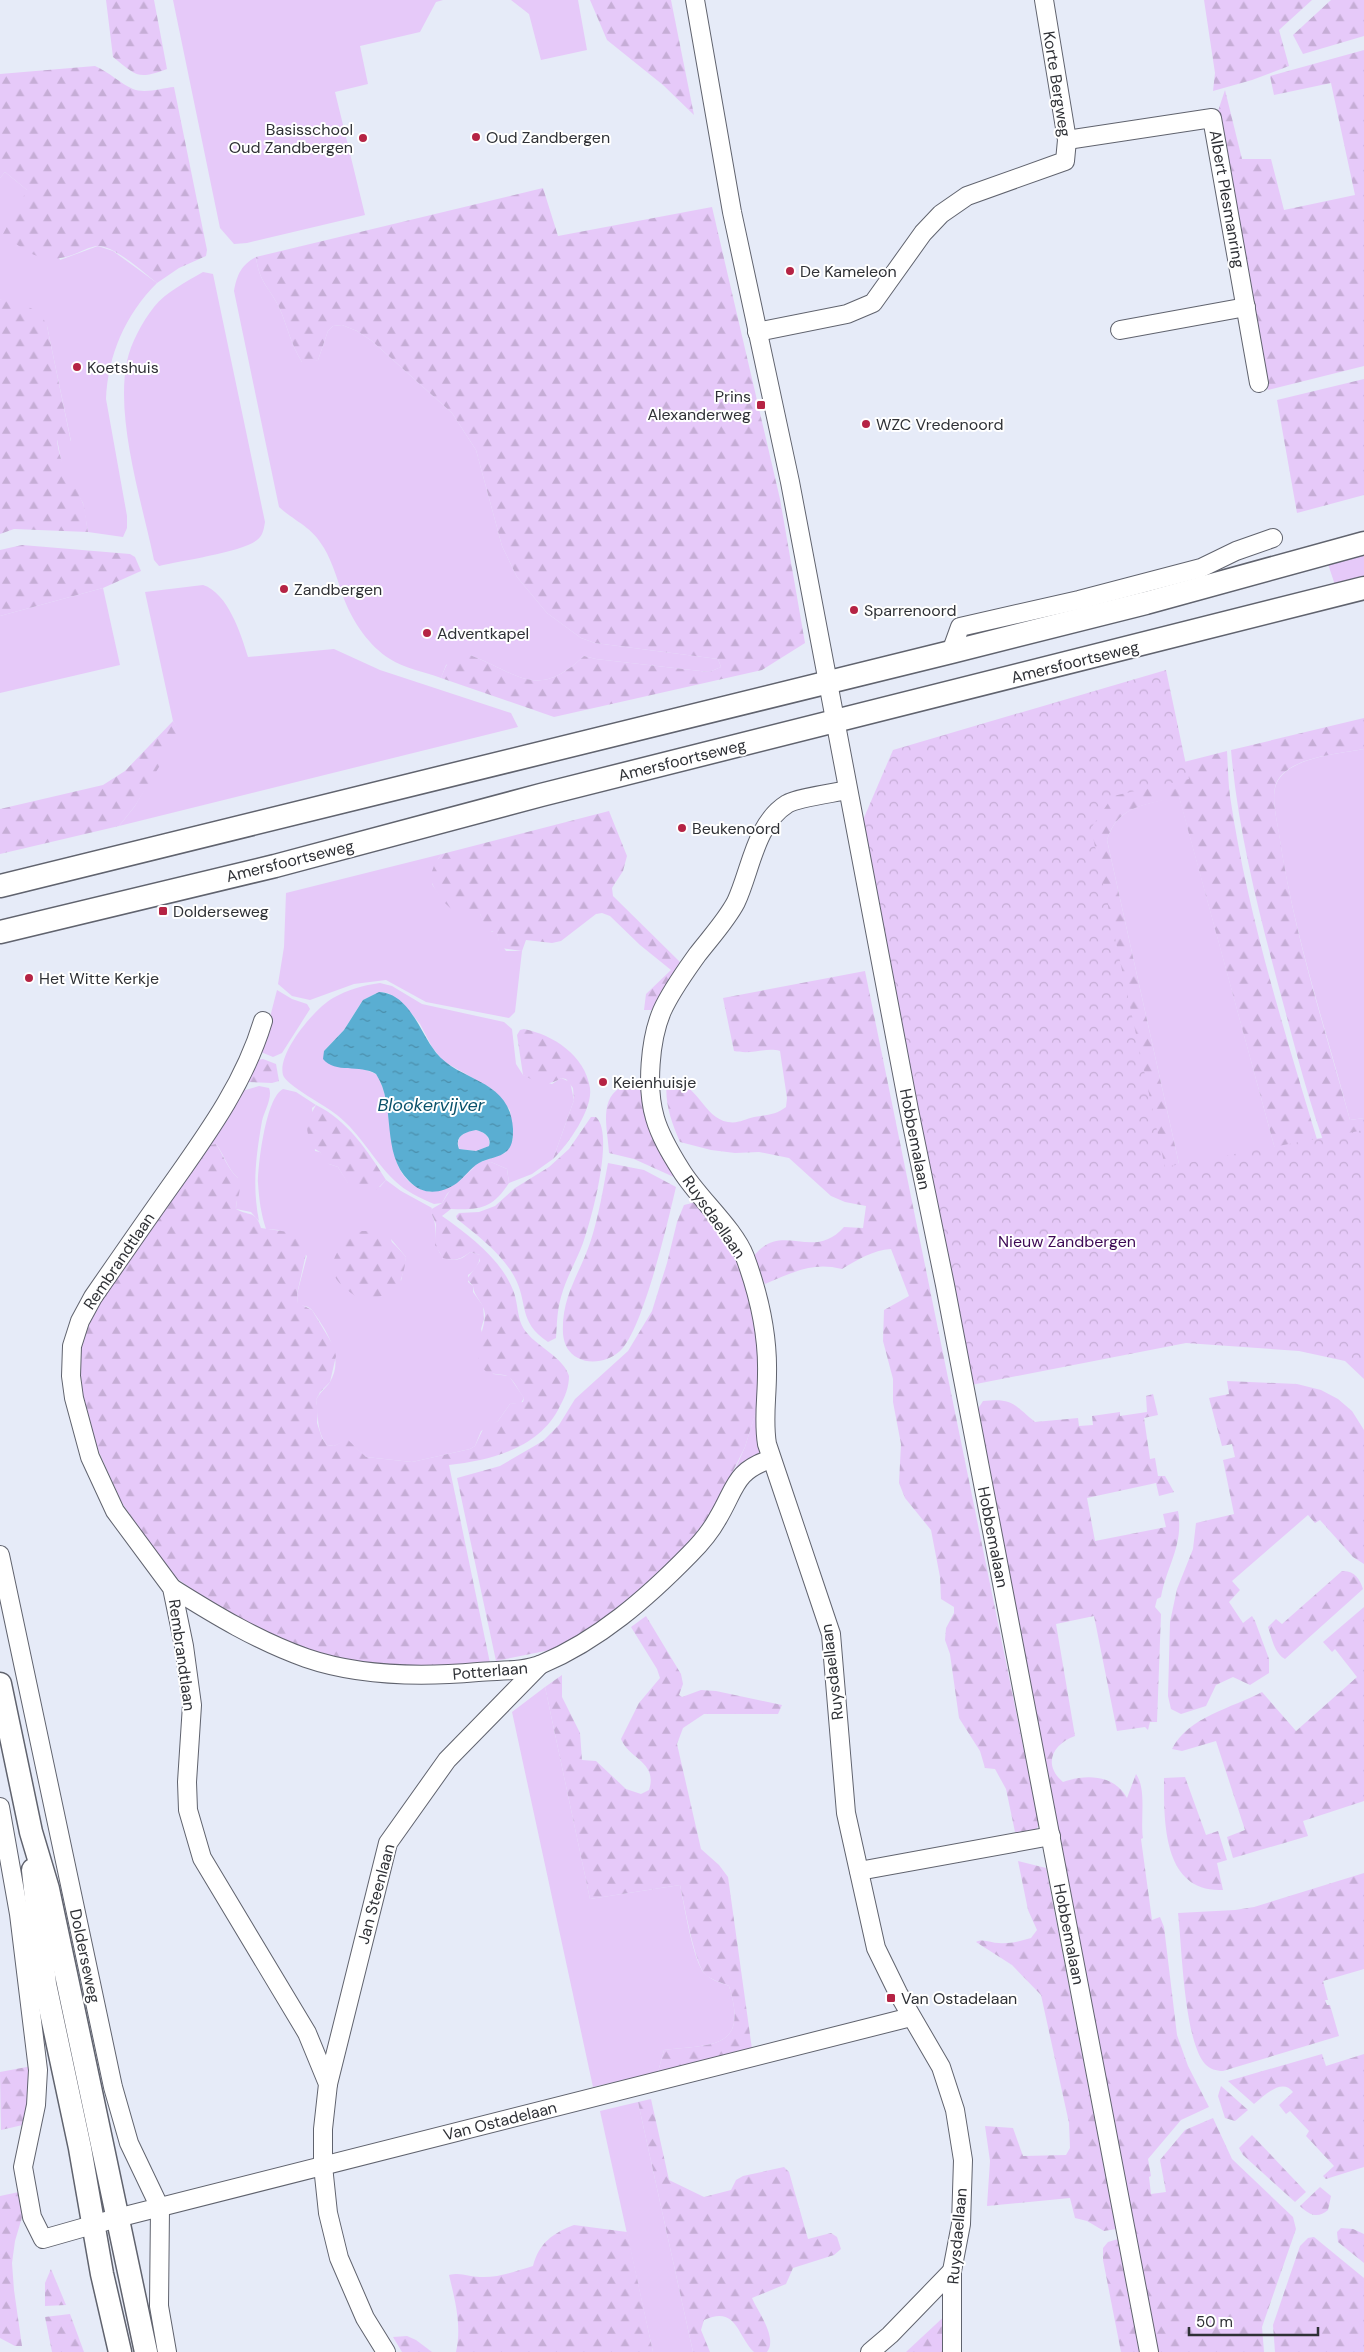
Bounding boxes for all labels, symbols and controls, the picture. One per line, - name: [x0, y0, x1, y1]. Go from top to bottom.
- street label: Korte Bergweg: [1038, 30, 1076, 138]
- place label: Basisschool Oud Zandbergen: [229, 119, 353, 158]
- place label: Oud Zandbergen: [486, 127, 610, 148]
- street label: Albert Plesmanring: [1205, 128, 1249, 270]
- marker: Oud Zandbergen: [470, 131, 482, 143]
- marker: Basisschool Oud Zandbergen: [357, 132, 369, 144]
- place label: De Kameleon: [800, 261, 897, 282]
- marker: De Kameleon: [784, 265, 796, 277]
- place label: Koetshuis: [87, 357, 159, 378]
- marker: Koetshuis: [71, 361, 83, 373]
- place label: Prins Alexanderweg: [647, 386, 751, 425]
- marker: Prins Alexanderweg: [755, 399, 767, 411]
- place label: WZC Vredenoord: [876, 414, 1003, 435]
- marker: WZC Vredenoord: [860, 418, 872, 430]
- place label: Zandbergen: [294, 579, 382, 600]
- marker: Zandbergen: [278, 583, 290, 595]
- place label: Sparrenoord: [864, 600, 956, 621]
- marker: Sparrenoord: [848, 604, 860, 616]
- place label: Adventkapel: [437, 623, 529, 644]
- marker: Adventkapel: [421, 627, 433, 639]
- street label: Amersfoortseweg: [1009, 636, 1141, 688]
- street label: Amersfoortseweg: [616, 734, 748, 786]
- place label: Beukenoord: [692, 818, 780, 839]
- marker: Beukenoord: [676, 822, 688, 834]
- street label: Amersfoortseweg: [224, 835, 356, 887]
- place label: Dolderseweg: [173, 901, 269, 922]
- marker: Dolderseweg: [157, 905, 169, 917]
- place label: Het Witte Kerkje: [39, 968, 159, 989]
- marker: Het Witte Kerkje: [23, 972, 35, 984]
- place label: Keienhuisje: [613, 1072, 696, 1093]
- marker: Keienhuisje: [597, 1076, 609, 1088]
- street label: Hobbemalaan: [895, 1087, 935, 1191]
- water label: Blookervijver: [377, 1093, 486, 1117]
- street label: Ruysdaellaan: [678, 1171, 750, 1263]
- street label: Rembrandtlaan: [79, 1208, 159, 1314]
- park label: Nieuw Zandbergen: [998, 1231, 1136, 1252]
- street label: Hobbemalaan: [973, 1485, 1013, 1589]
- street label: Rembrandtlaan: [164, 1598, 200, 1712]
- street label: Ruysdaellaan: [816, 1623, 848, 1721]
- street label: Potterlaan: [451, 1657, 529, 1685]
- street label: Jan Steenlaan: [353, 1842, 399, 1946]
- street label: Hobbemalaan: [1049, 1882, 1089, 1986]
- street label: Dolderseweg: [65, 1907, 105, 2005]
- place label: Van Ostadelaan: [901, 1988, 1017, 2009]
- marker: Van Ostadelaan: [885, 1992, 897, 2004]
- street label: Van Ostadelaan: [441, 2097, 559, 2145]
- street label: Ruysdaellaan: [942, 2187, 972, 2285]
- scale bar: [1189, 2304, 1318, 2336]
- text: 50 m: [1196, 2312, 1233, 2332]

